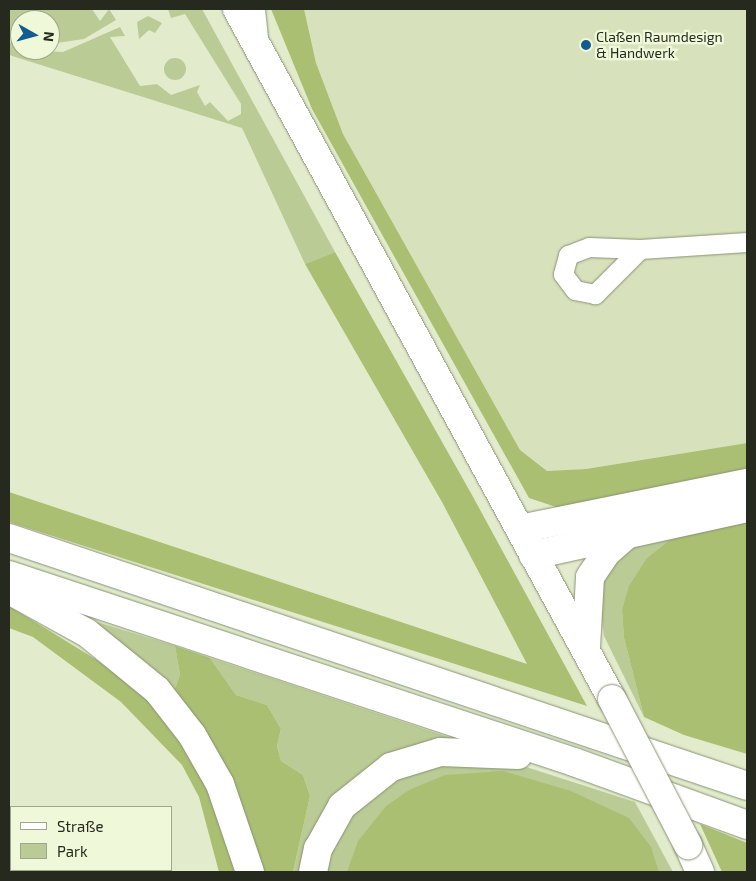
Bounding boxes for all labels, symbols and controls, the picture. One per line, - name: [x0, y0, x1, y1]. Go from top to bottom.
- north arrow: [10, 10, 60, 60]
- place label: Claßen Raumdesign & Handwerk: [596, 29, 723, 62]
- text: N: [40, 31, 58, 43]
- marker: Claßen Raumdesign & Handwerk: [580, 39, 592, 51]
- legend: [10, 806, 172, 871]
- text: Straße: [57, 817, 103, 835]
- text: Park: [57, 842, 88, 860]

